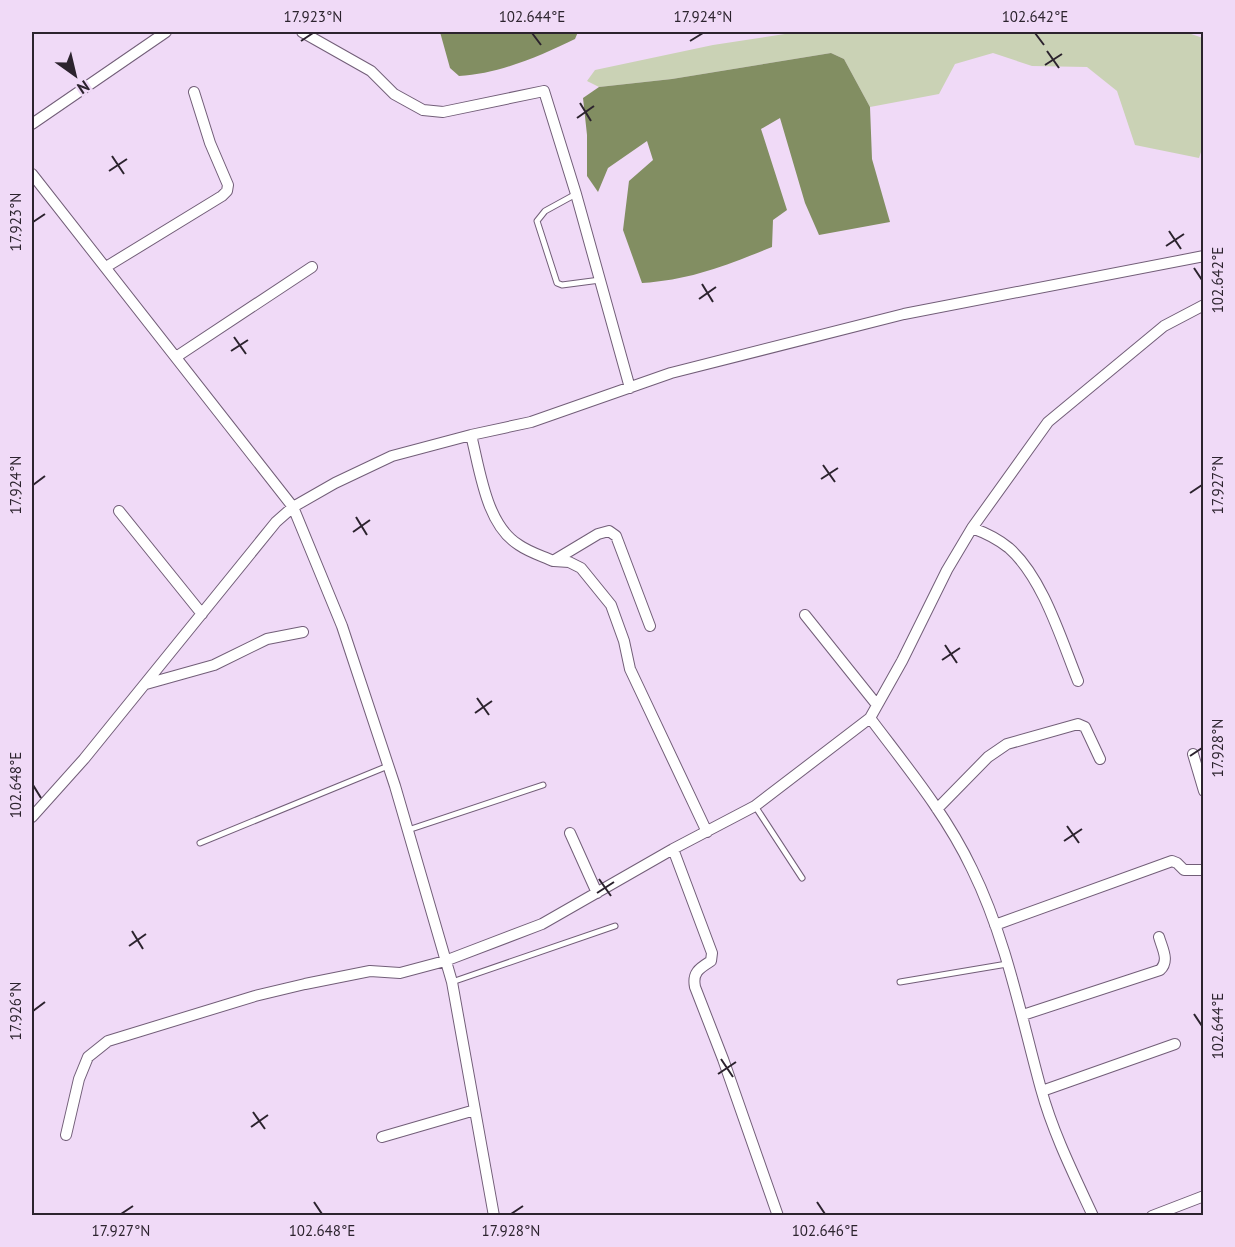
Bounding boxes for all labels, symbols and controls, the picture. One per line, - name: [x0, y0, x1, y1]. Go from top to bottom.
- text: 17.923°N: [284, 7, 342, 26]
- text: 102.644°E: [499, 7, 565, 26]
- text: 17.924°N: [674, 7, 732, 26]
- text: 102.642°E: [1002, 7, 1068, 26]
- north arrow: [45, 45, 105, 105]
- text: N: [73, 76, 93, 99]
- text: 17.923°N: [6, 193, 25, 251]
- text: 102.642°E: [1208, 247, 1227, 313]
- text: 17.924°N: [6, 456, 25, 514]
- text: 17.927°N: [1208, 456, 1227, 514]
- text: 17.928°N: [1208, 719, 1227, 777]
- text: 102.648°E: [6, 752, 25, 818]
- text: 17.926°N: [6, 982, 25, 1040]
- text: 102.644°E: [1208, 993, 1227, 1059]
- text: 17.927°N: [92, 1221, 150, 1240]
- text: 102.648°E: [289, 1221, 355, 1240]
- text: 17.928°N: [482, 1221, 540, 1240]
- text: 102.646°E: [792, 1221, 858, 1240]

